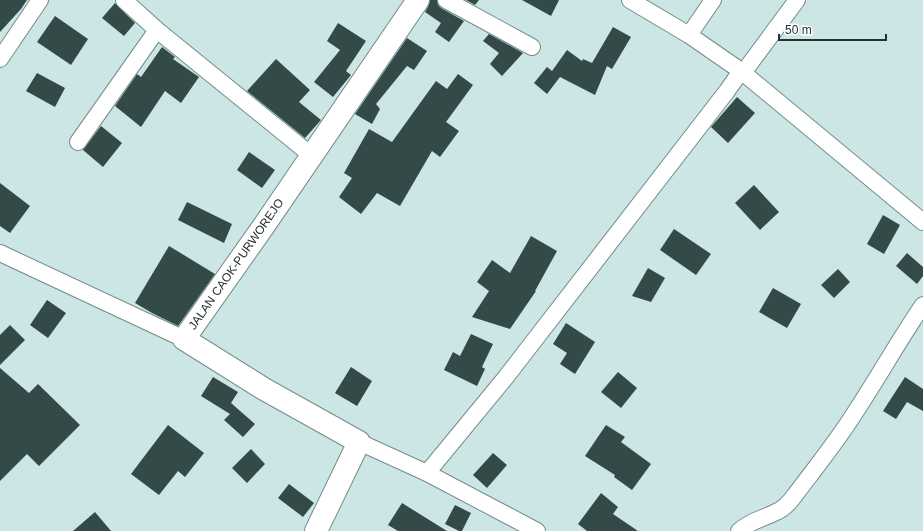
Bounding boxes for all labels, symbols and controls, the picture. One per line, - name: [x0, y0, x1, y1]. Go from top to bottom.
- scale bar: [779, 16, 886, 42]
- text: 50 m: [785, 23, 812, 37]
- street label: JALAN CAOK-PURWOREJO: [185, 196, 287, 332]

